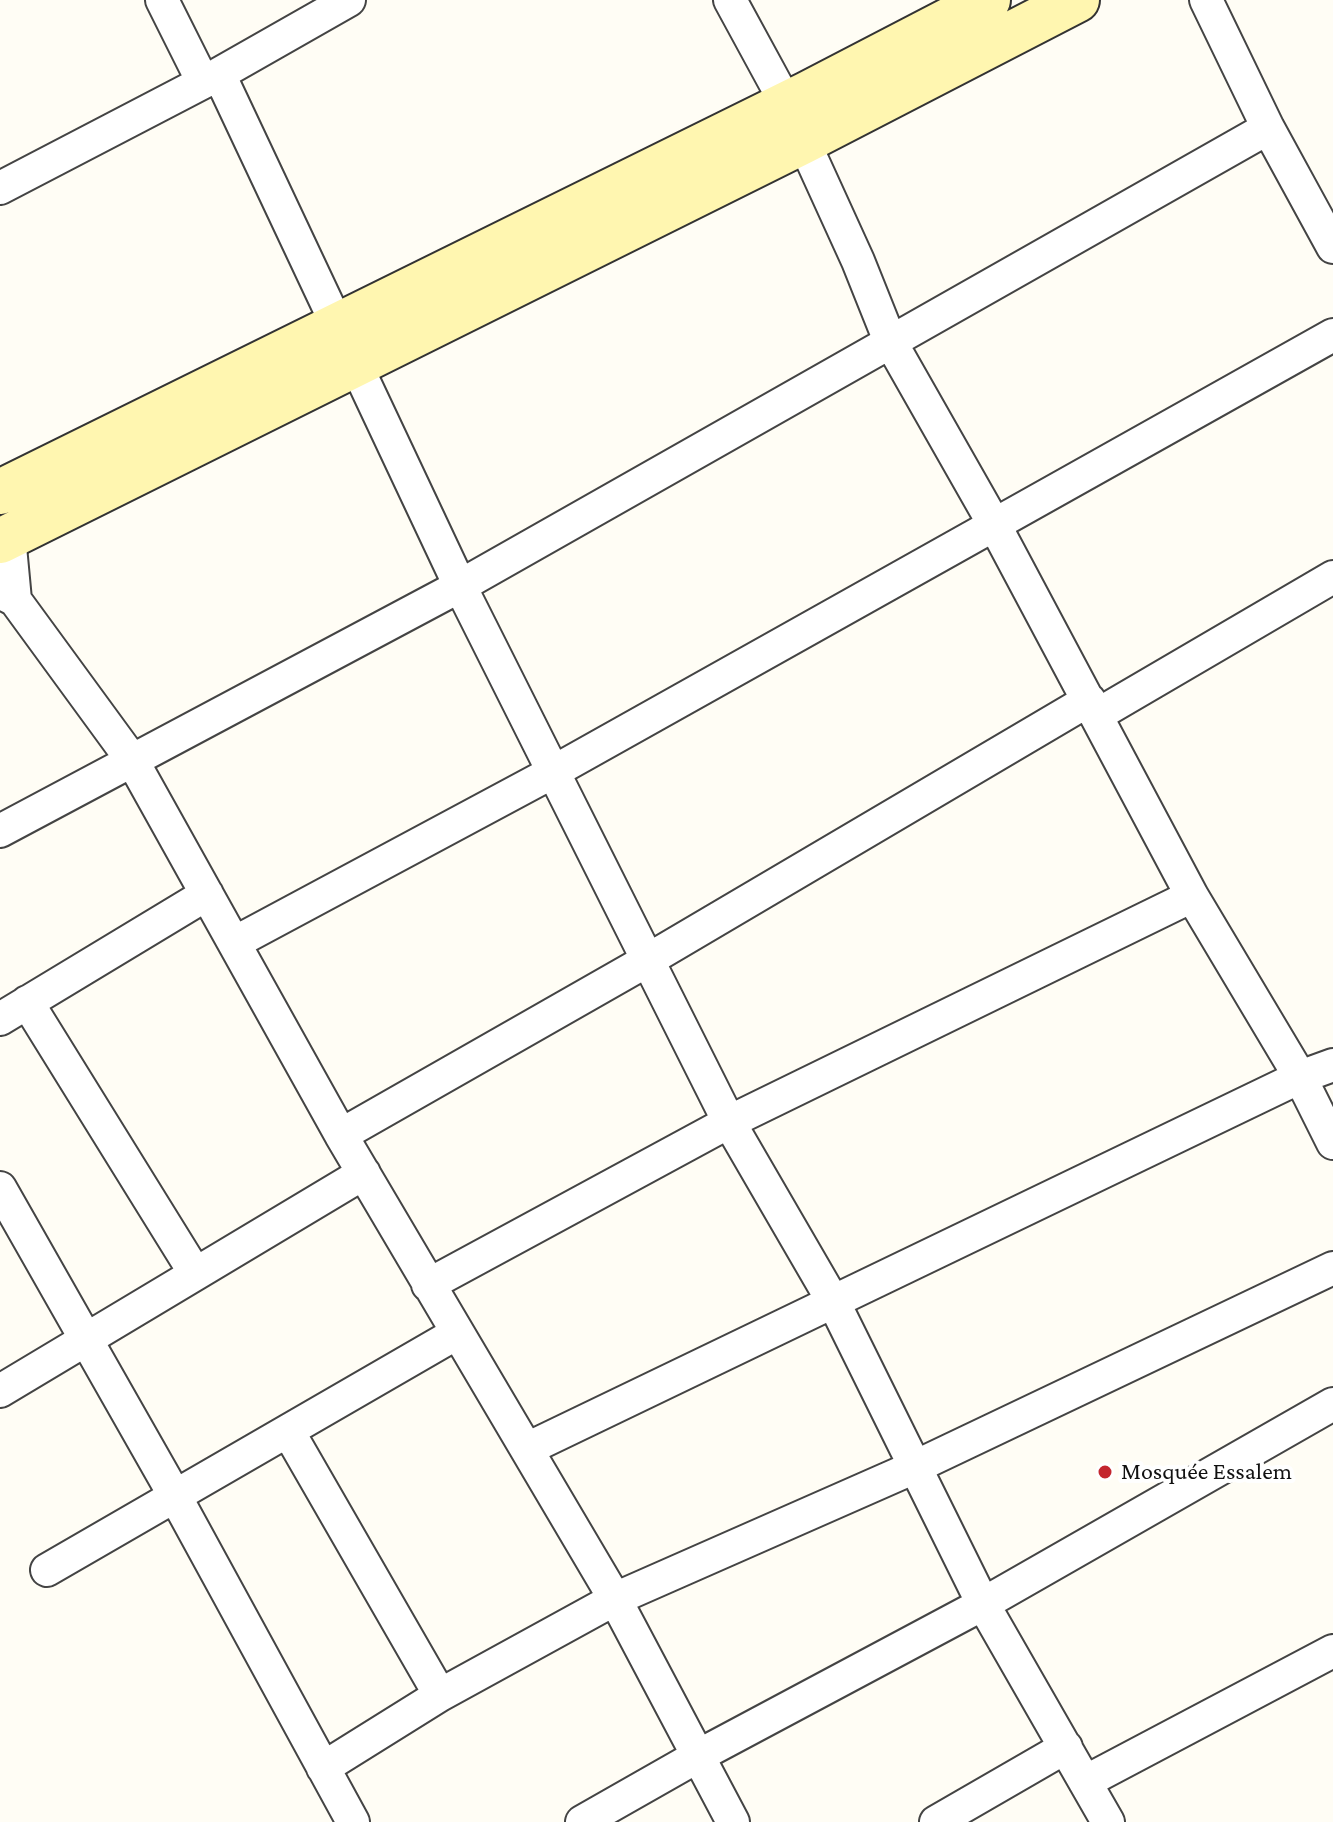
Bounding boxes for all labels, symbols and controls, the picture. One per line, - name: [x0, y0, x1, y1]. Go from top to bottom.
- place label: Mosquée Essalem: [1121, 1458, 1292, 1486]
- marker: Mosquée Essalem: [1096, 1463, 1114, 1481]

